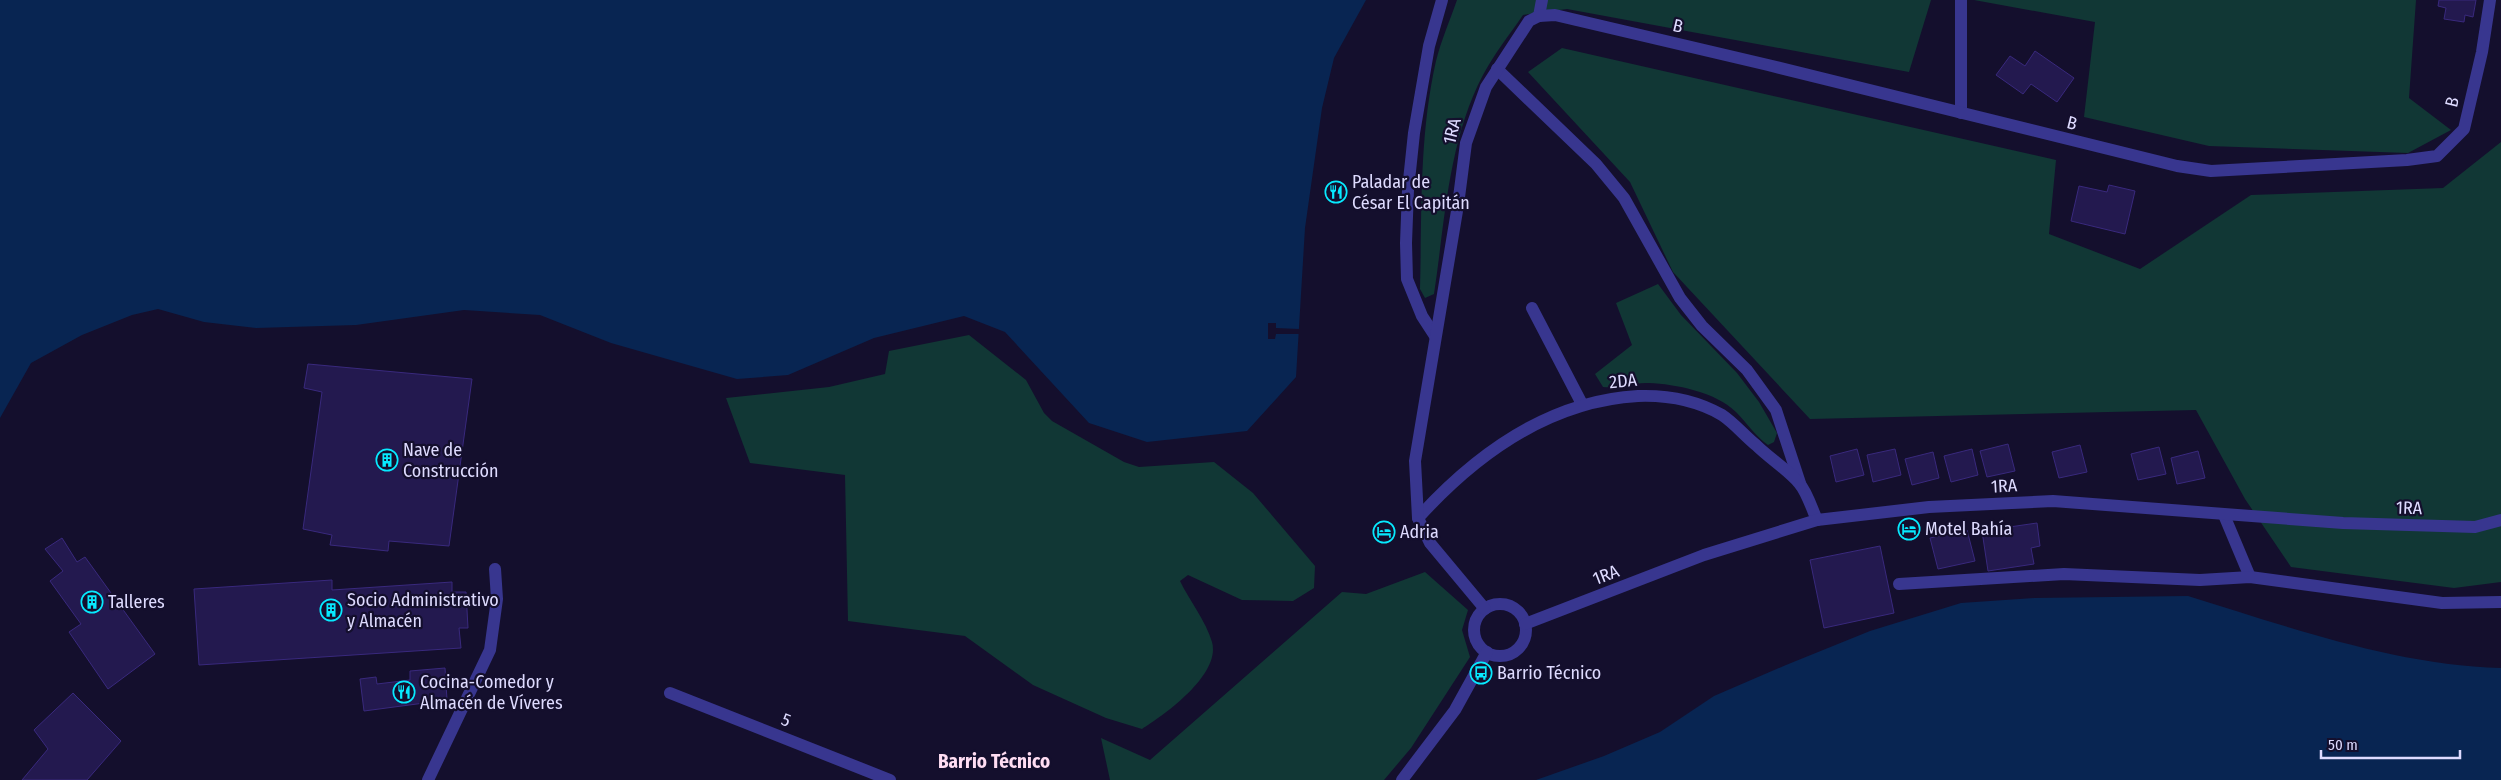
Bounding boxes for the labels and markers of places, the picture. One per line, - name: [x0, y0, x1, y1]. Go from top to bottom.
- place label: Paladar de César El Capitán: [1352, 171, 1470, 214]
- restaurant icon: Paladar de César El Capitán: [1324, 180, 1348, 204]
- place label: Nave de Construcción: [403, 439, 499, 482]
- building icon: Nave de Construcción: [375, 448, 399, 472]
- hotel icon: Motel Bahía: [1897, 517, 1921, 541]
- place label: Motel Bahía: [1925, 518, 2012, 540]
- hotel icon: Adria: [1372, 520, 1396, 544]
- place label: Adria: [1400, 521, 1439, 543]
- place label: Socio Administrativo y Almacén: [347, 589, 499, 632]
- building icon: Talleres: [80, 590, 104, 614]
- place label: Talleres: [108, 591, 165, 613]
- building icon: Socio Administrativo y Almacén: [319, 598, 343, 622]
- bus stop icon: Barrio Técnico: [1469, 661, 1493, 685]
- place label: Barrio Técnico: [1497, 662, 1601, 684]
- place label: Cocina-Comedor y Almacén de Víveres: [420, 671, 563, 714]
- restaurant icon: Cocina-Comedor y Almacén de Víveres: [392, 680, 416, 704]

